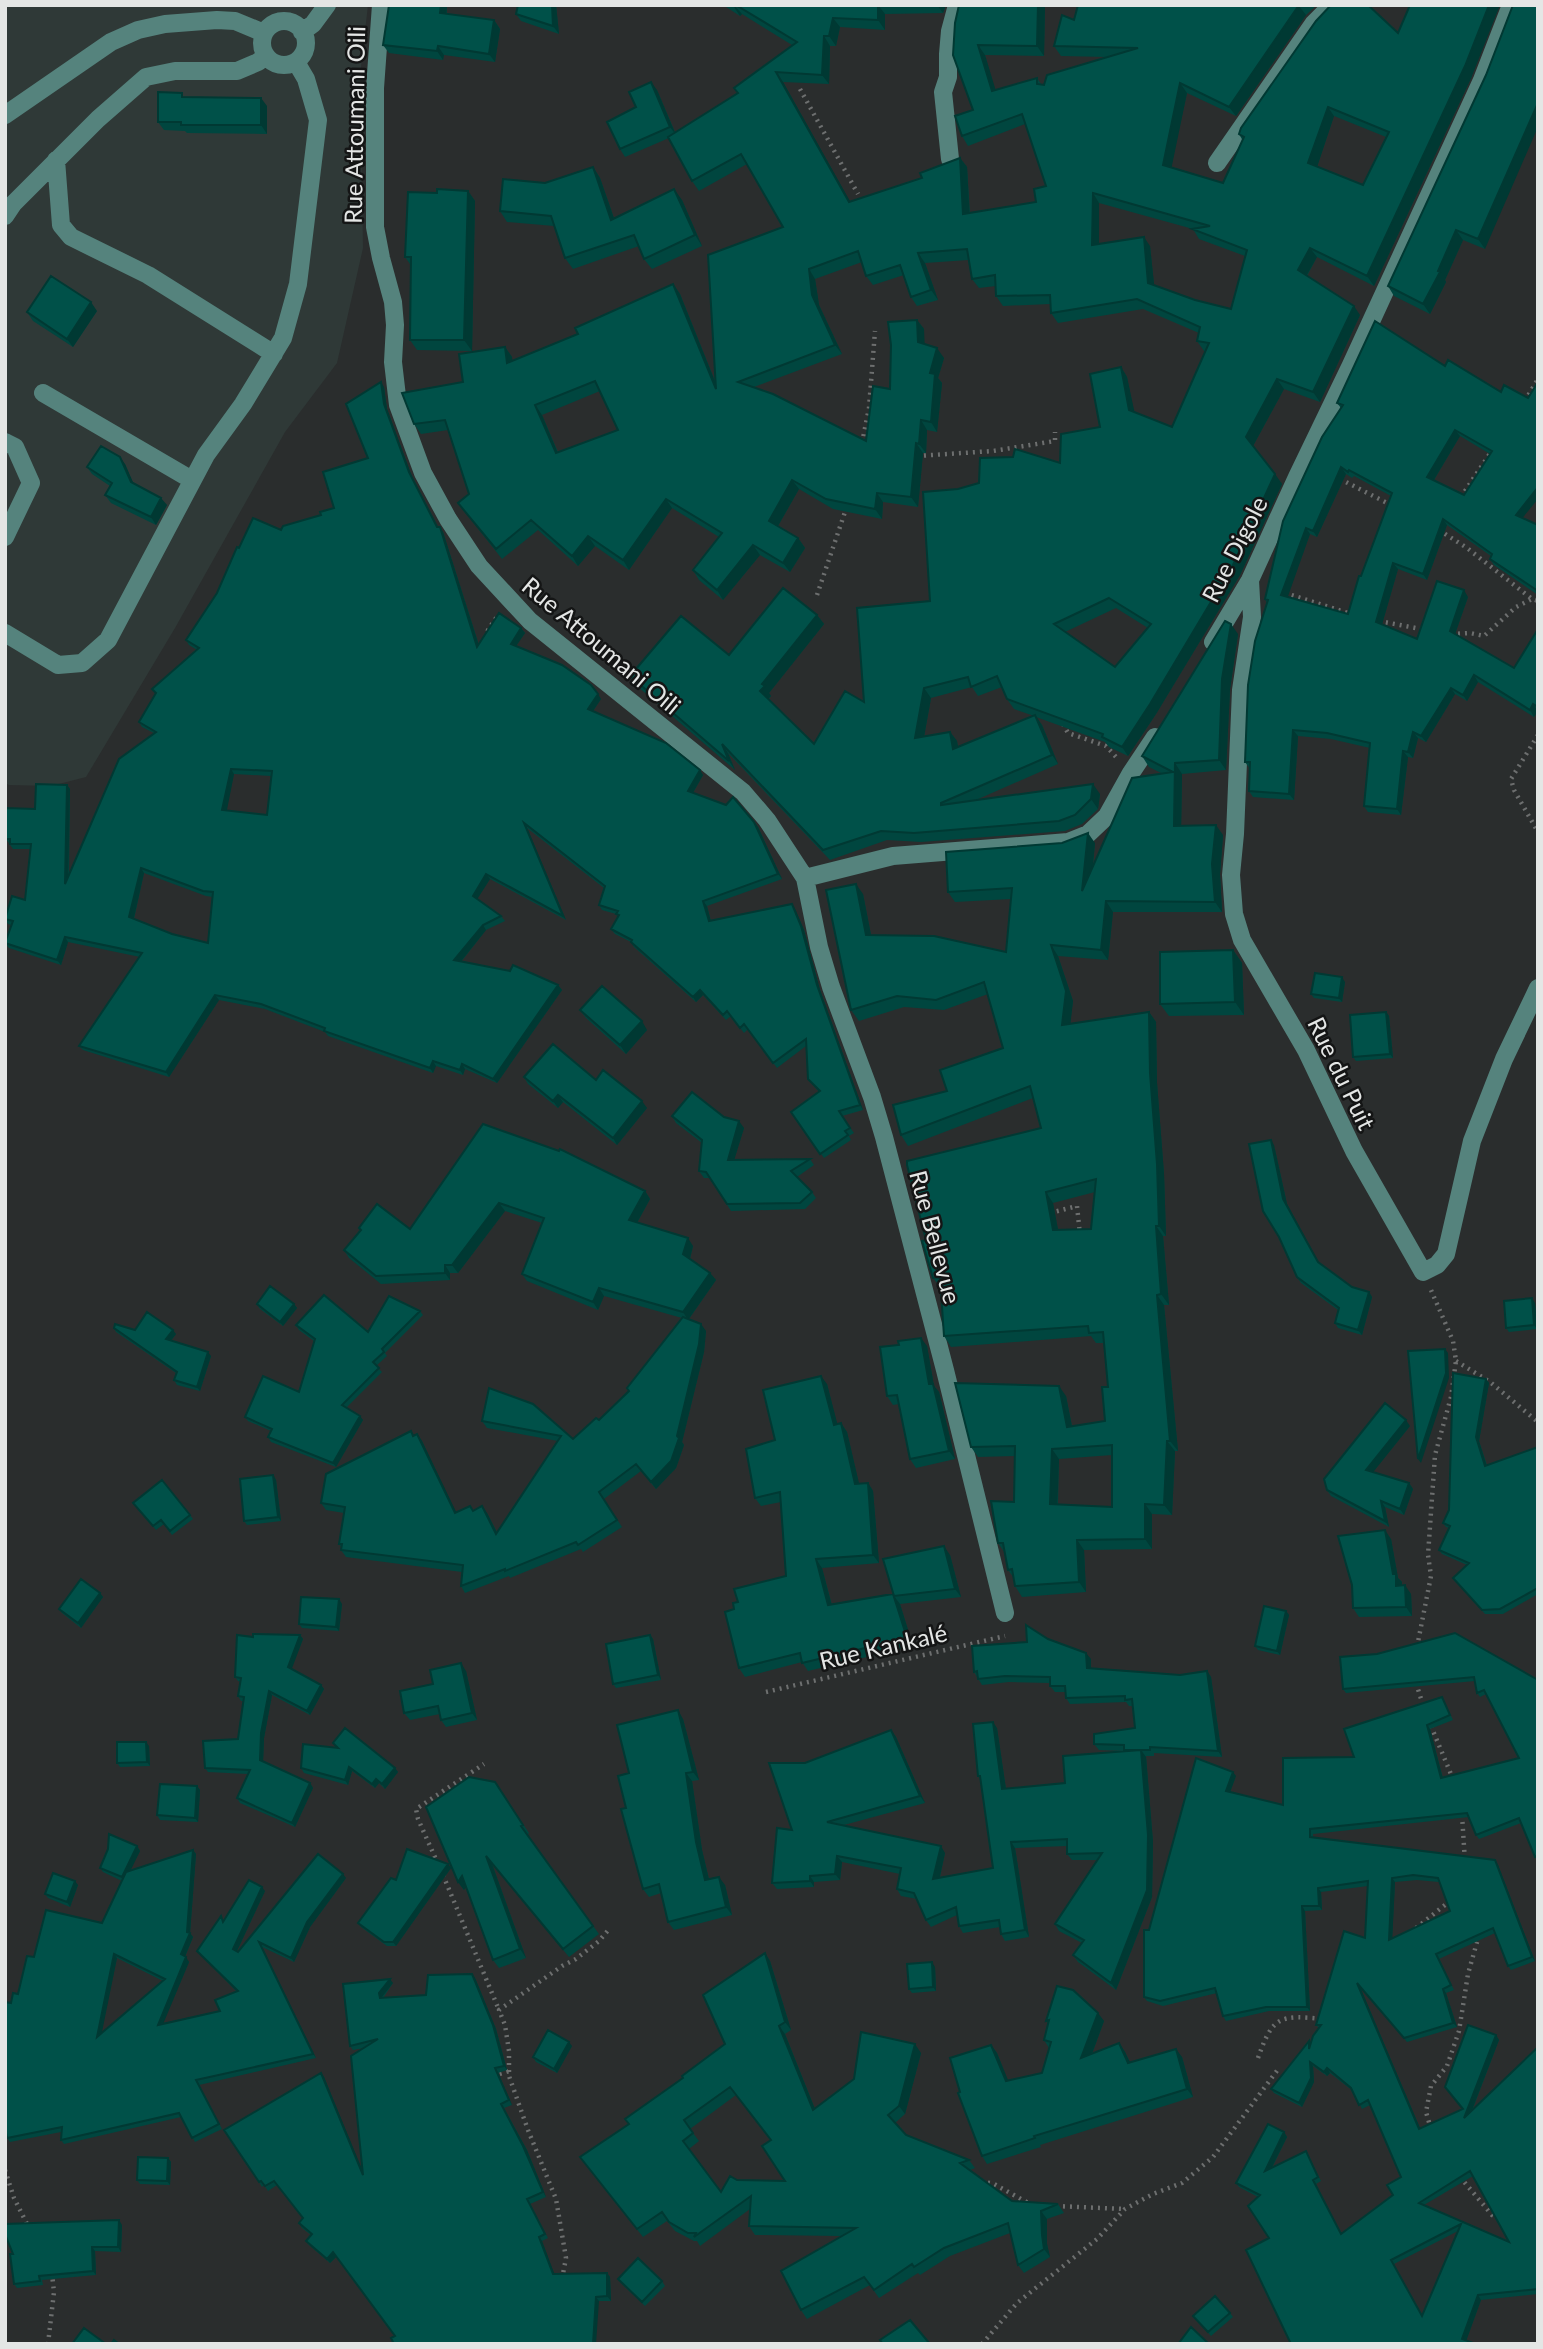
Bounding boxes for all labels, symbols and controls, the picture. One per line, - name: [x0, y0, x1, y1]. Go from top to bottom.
- street label: Rue Attoumani Oili: [338, 26, 370, 224]
- street label: Rue Digole: [1195, 491, 1273, 607]
- street label: Rue Attoumani Oili: [517, 570, 687, 720]
- street label: Rue du Puit: [1302, 1012, 1382, 1134]
- street label: Rue Bellevue: [904, 1167, 968, 1307]
- street label: Rue Kankalé: [816, 1617, 950, 1675]

